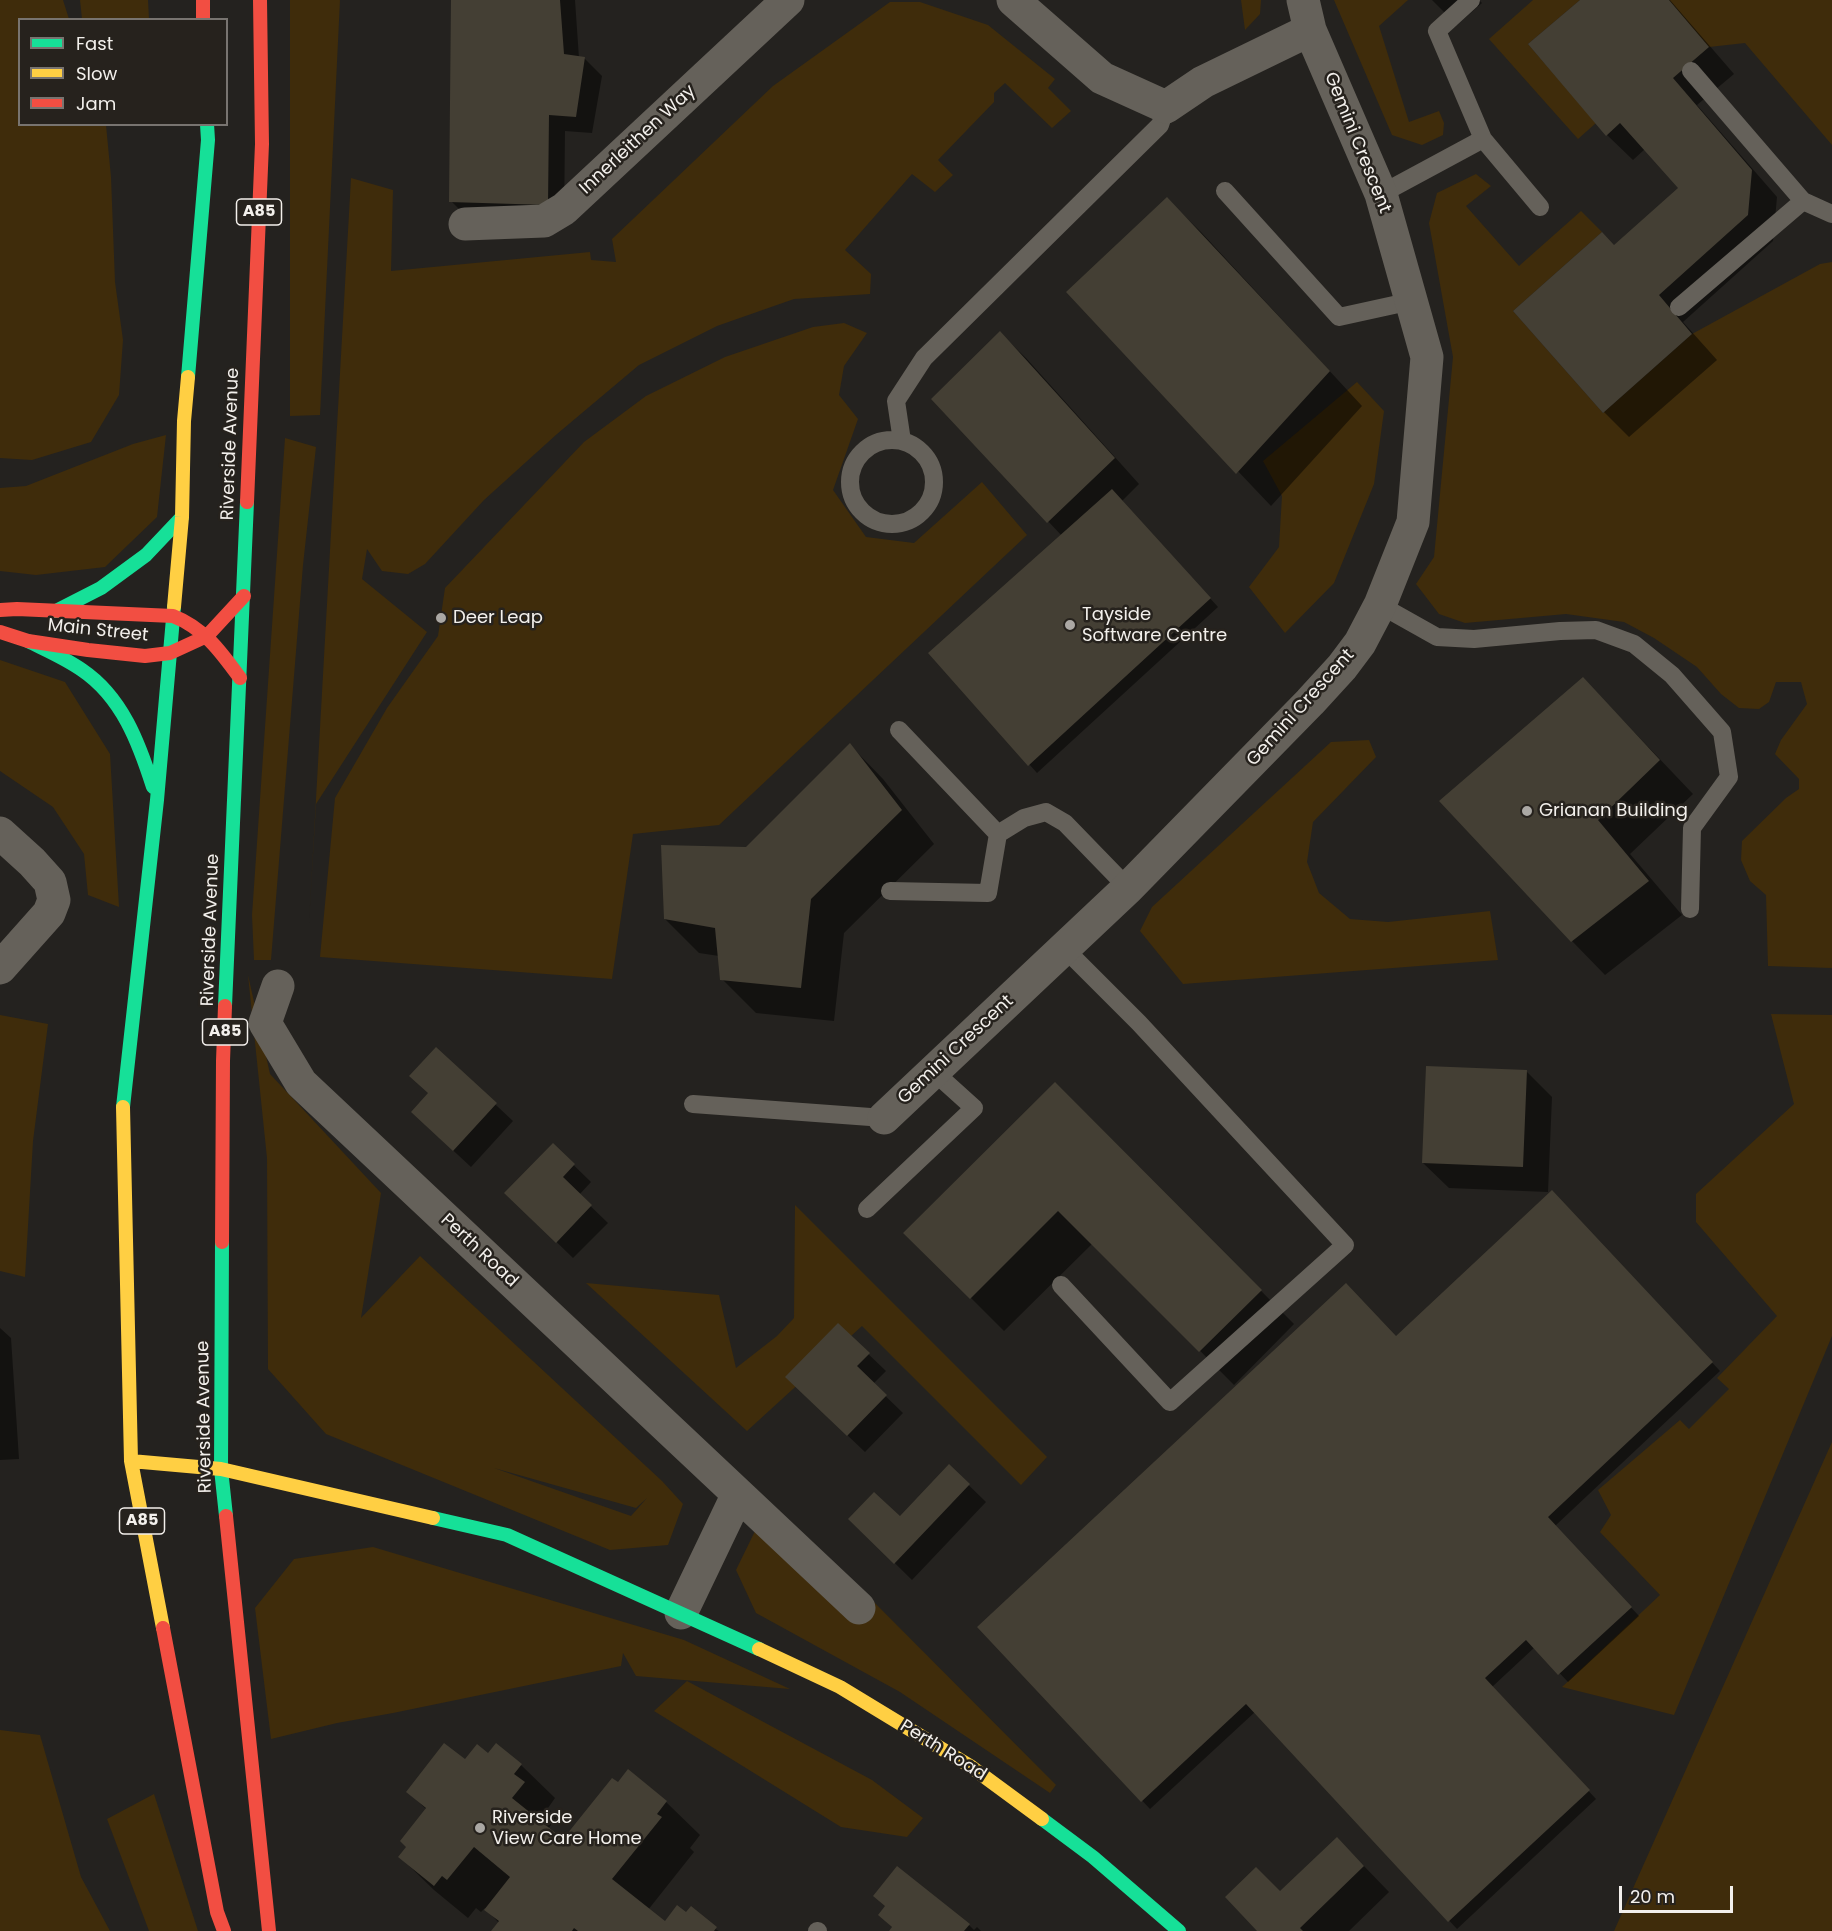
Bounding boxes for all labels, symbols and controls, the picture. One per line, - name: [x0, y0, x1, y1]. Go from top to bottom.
- legend: [18, 18, 228, 126]
- text: Fast: [76, 31, 113, 56]
- text: Slow: [76, 61, 117, 86]
- street label: Gemini Crescent: [1319, 69, 1395, 217]
- street label: Innerleithen Way: [575, 81, 701, 199]
- text: Jam: [76, 91, 116, 116]
- road number: A85: [236, 199, 282, 225]
- street label: Riverside Avenue: [218, 367, 244, 521]
- place label: Tayside Software Centre: [1082, 604, 1227, 646]
- place label: Deer Leap: [453, 607, 543, 629]
- marker: Deer Leap: [434, 611, 448, 625]
- street label: Main Street: [47, 615, 149, 647]
- marker: Tayside Software Centre: [1063, 618, 1077, 632]
- street label: Gemini Crescent: [1243, 645, 1359, 771]
- place label: Grianan Building: [1539, 800, 1688, 822]
- marker: Grianan Building: [1520, 804, 1534, 818]
- street label: Riverside Avenue: [198, 853, 224, 1007]
- street label: Gemini Crescent: [894, 991, 1018, 1109]
- road number: A85: [202, 1019, 248, 1045]
- street label: Perth Road: [436, 1210, 522, 1292]
- street label: Riverside Avenue: [193, 1340, 217, 1494]
- road number: A85: [120, 1508, 164, 1534]
- street label: Perth Road: [896, 1716, 990, 1786]
- place label: Riverside View Care Home: [492, 1807, 642, 1850]
- marker: Riverside View Care Home: [473, 1821, 487, 1835]
- scale bar: [1622, 1874, 1736, 1912]
- text: 20 m: [1630, 1884, 1675, 1909]

